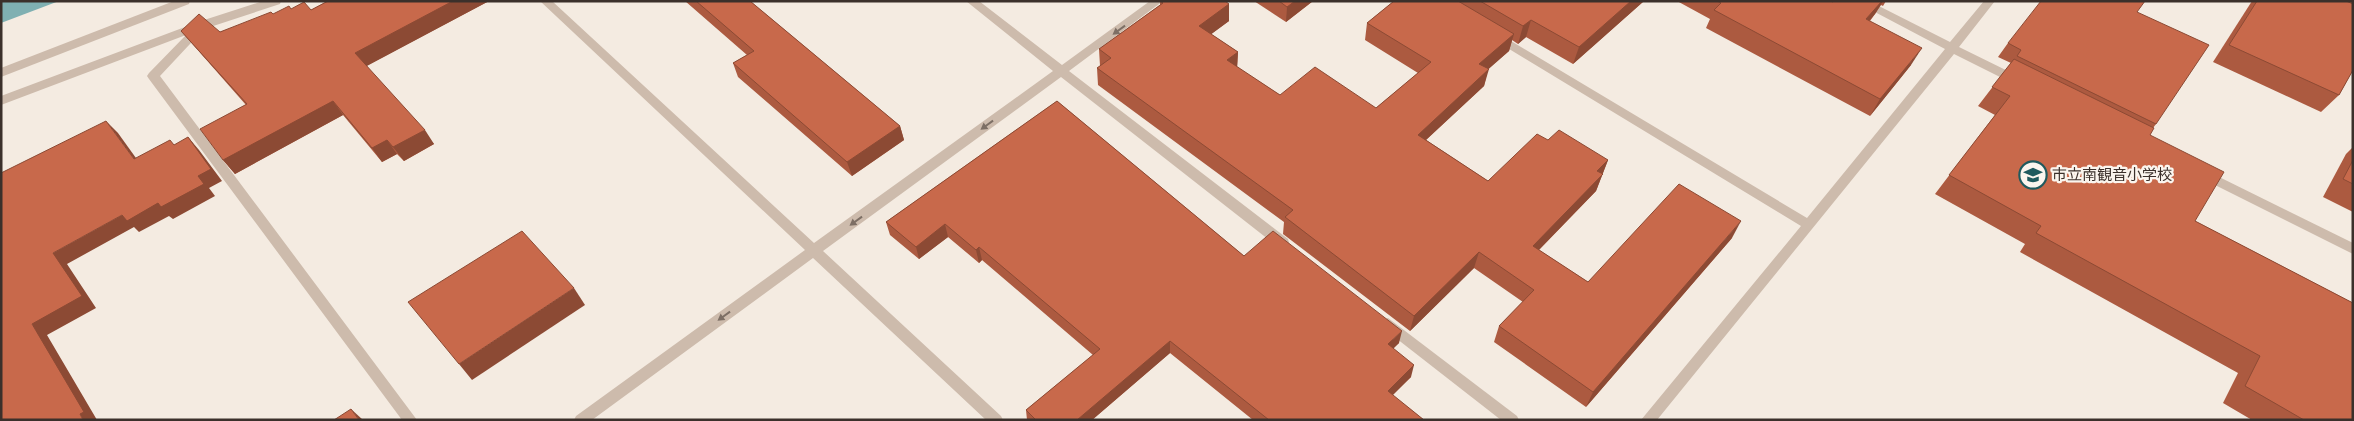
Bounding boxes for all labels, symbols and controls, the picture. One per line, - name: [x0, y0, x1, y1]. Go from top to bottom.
- one-way arrow: [1112, 25, 1126, 35]
- one-way arrow: [981, 120, 994, 130]
- school or university icon: 市立南観音小学校: [2018, 160, 2048, 190]
- place label: 市立南観音小学校: [2052, 166, 2172, 184]
- one-way arrow: [850, 215, 863, 226]
- one-way arrow: [717, 311, 731, 321]

